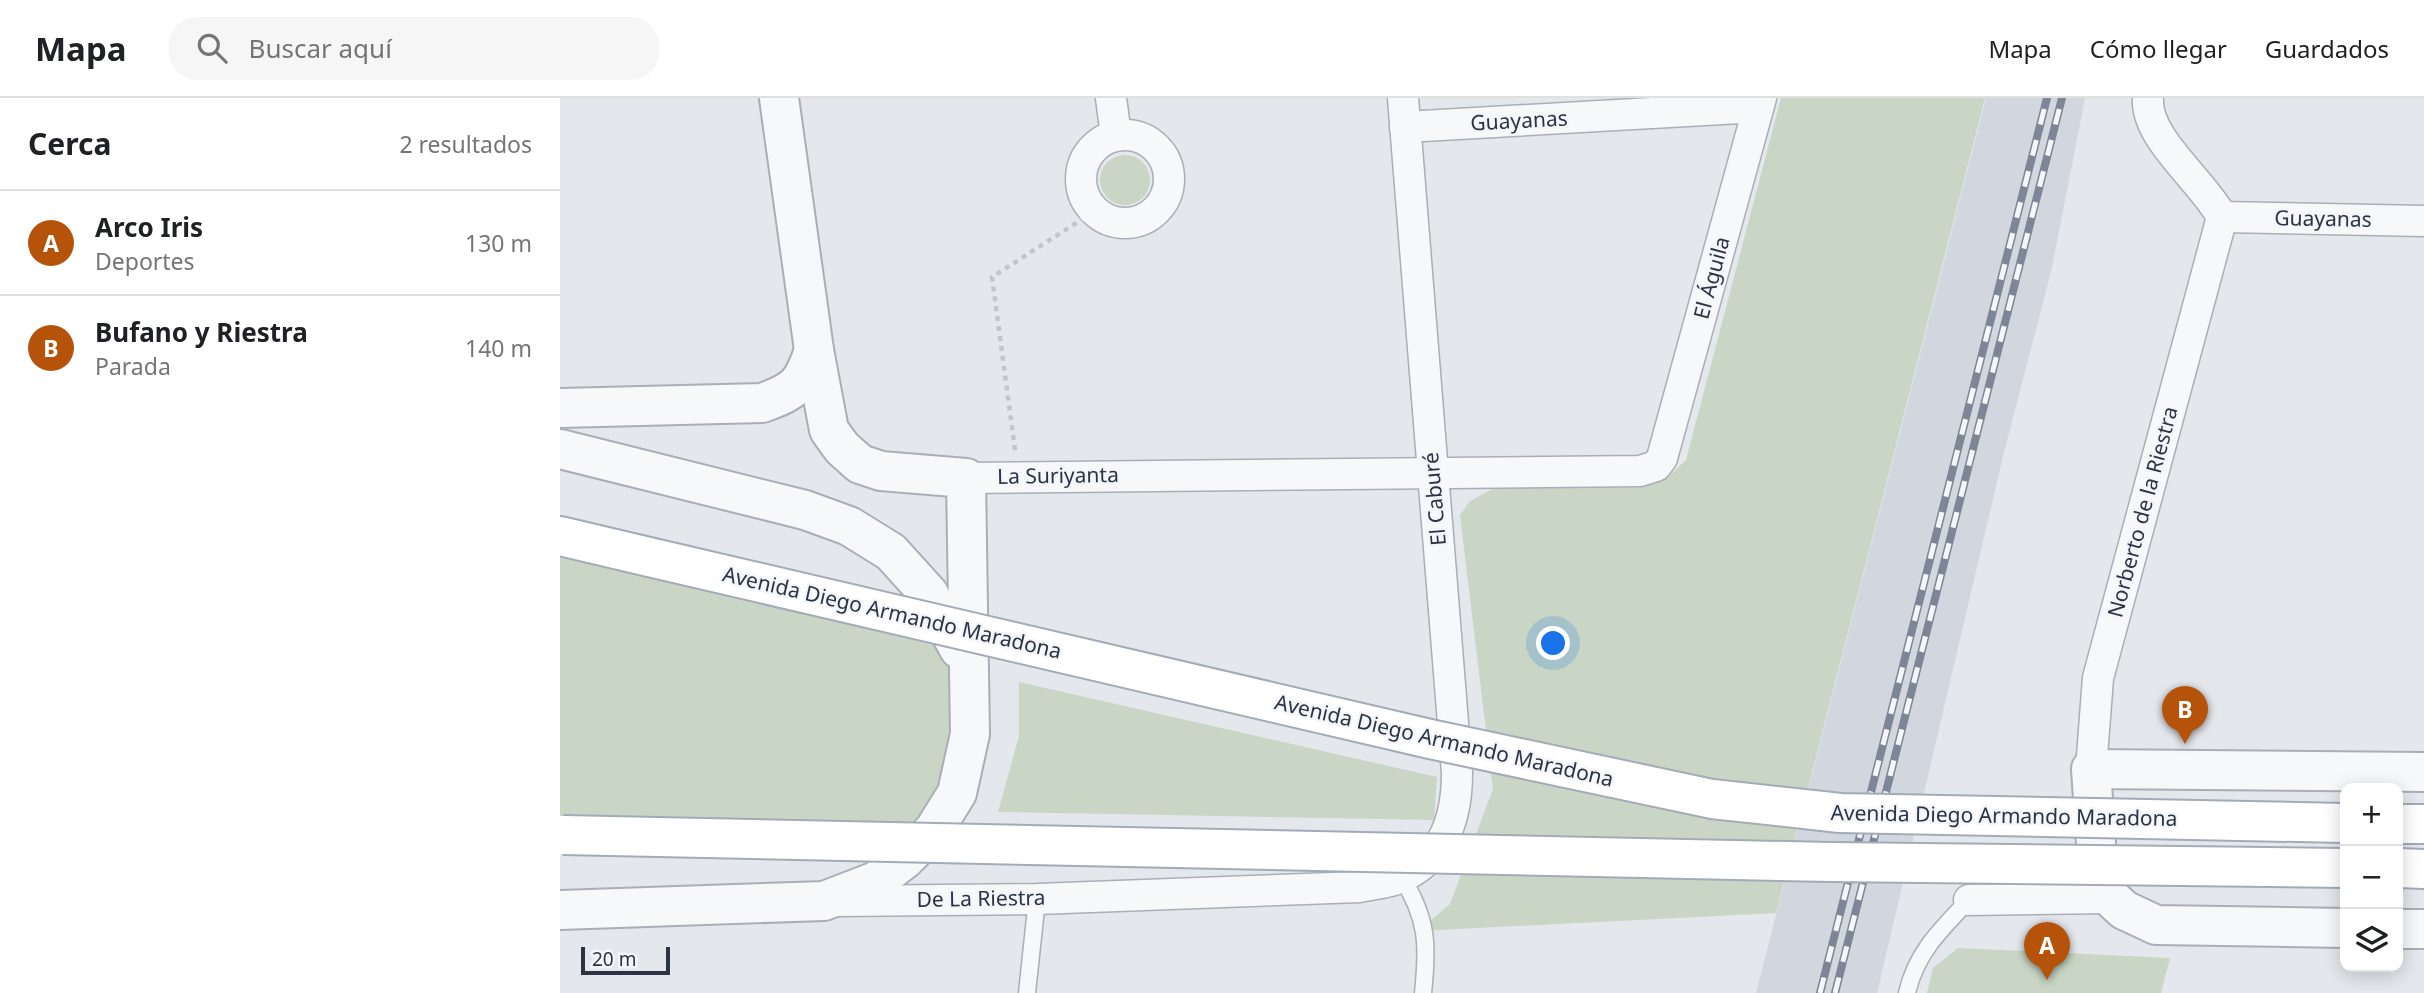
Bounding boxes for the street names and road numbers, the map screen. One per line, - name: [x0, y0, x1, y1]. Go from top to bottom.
- street label: Guayanas: [1470, 103, 1568, 137]
- street label: Guayanas: [2274, 203, 2372, 233]
- street label: El Águila: [1687, 233, 1735, 322]
- street label: Norberto de la Riestra: [2100, 403, 2184, 620]
- street label: El Caburé: [1416, 451, 1452, 547]
- street label: La Suriyanta: [997, 460, 1119, 490]
- street label: Avenida Diego Armando Maradona: [720, 559, 1064, 665]
- street label: Avenida Diego Armando Maradona: [1272, 687, 1616, 793]
- street label: Avenida Diego Armando Maradona: [1830, 798, 2178, 832]
- street label: De La Riestra: [916, 883, 1046, 913]

